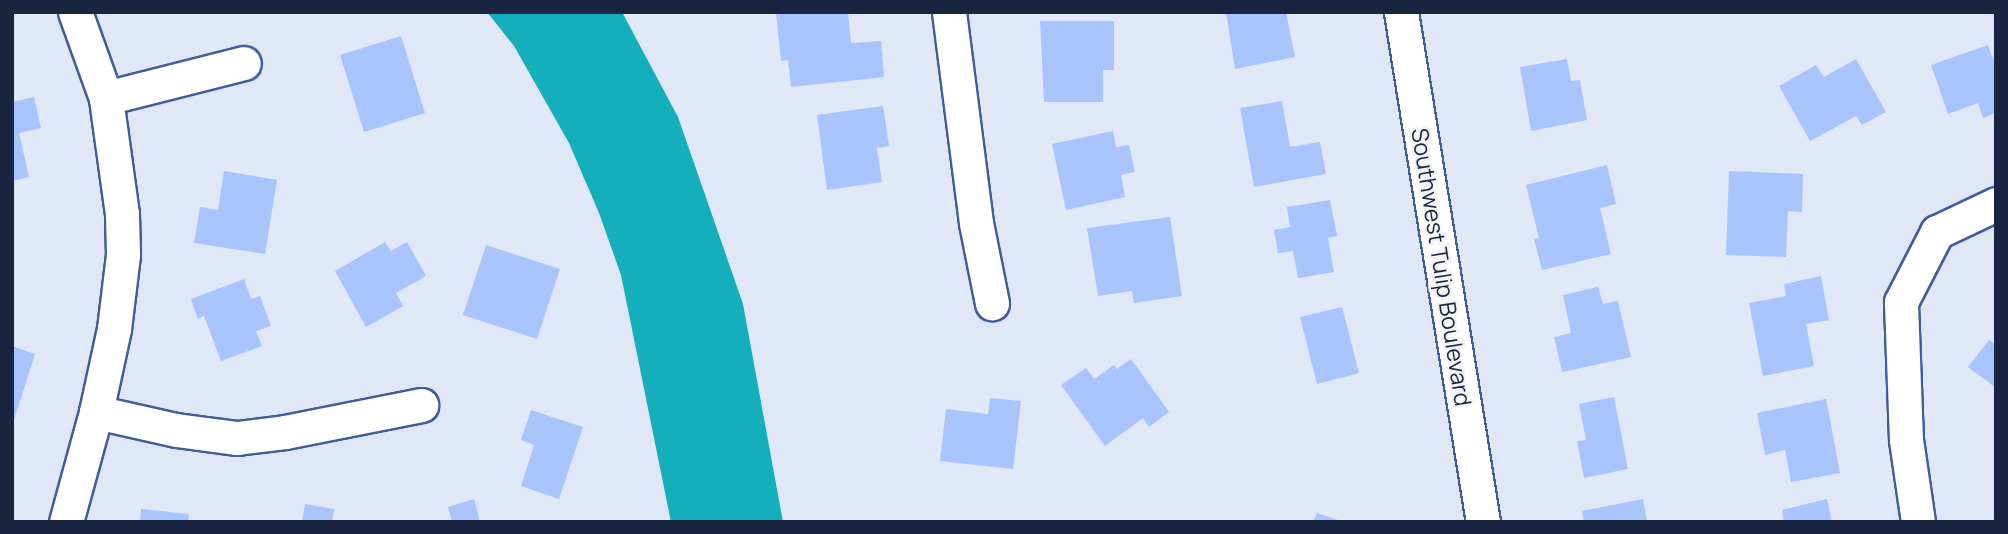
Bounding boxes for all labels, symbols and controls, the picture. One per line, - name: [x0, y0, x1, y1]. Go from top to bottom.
- street label: Southwest Tulip Boulevard: [1406, 126, 1478, 408]

